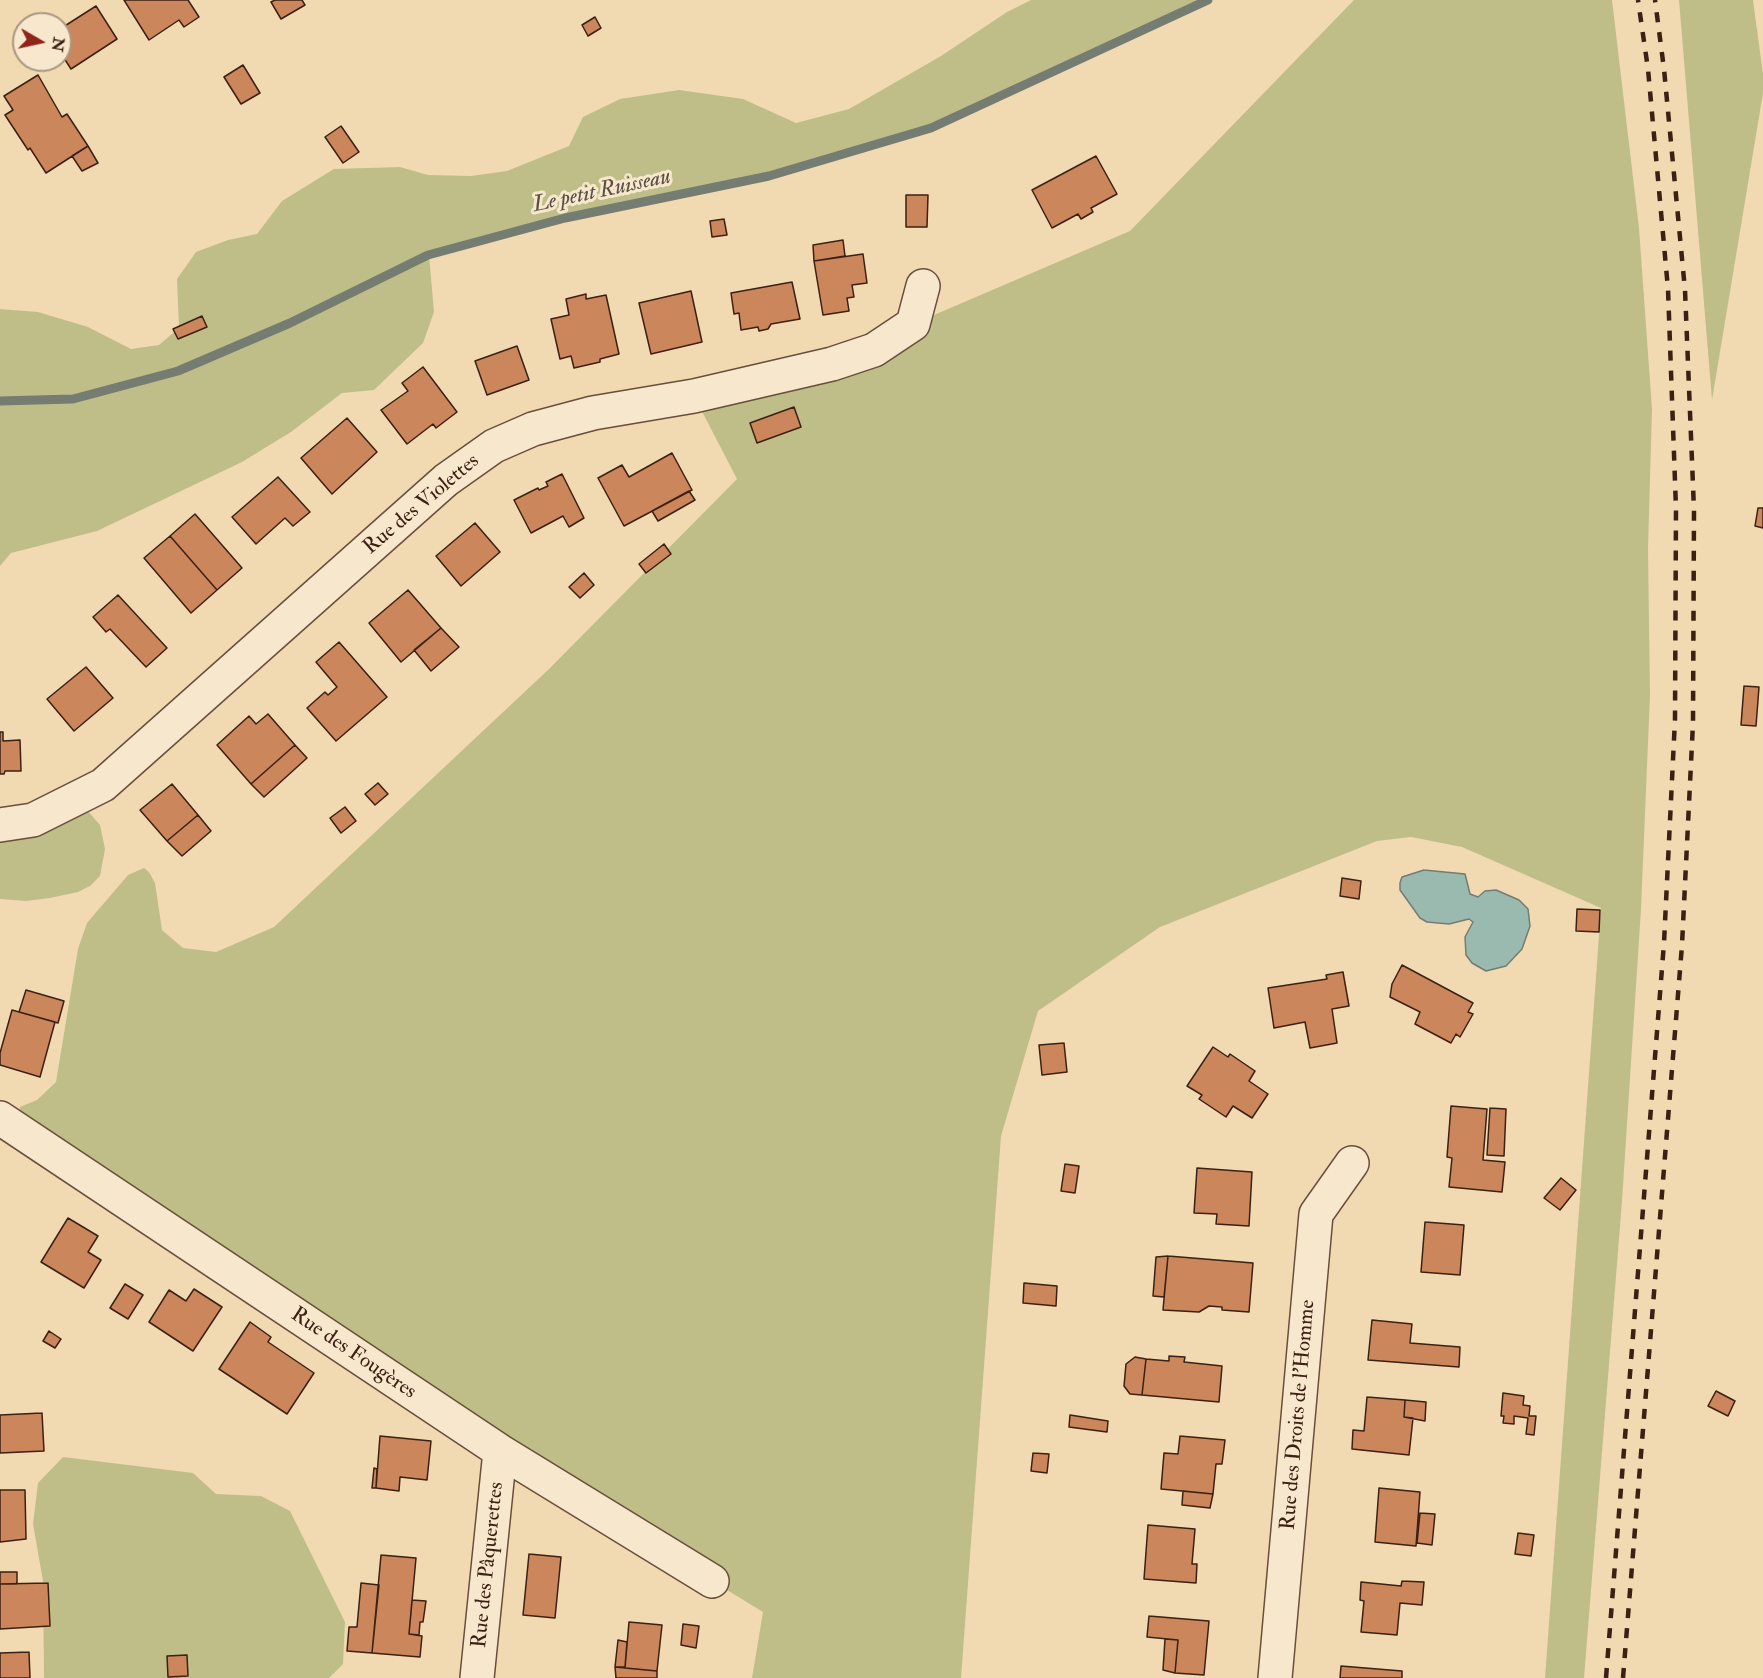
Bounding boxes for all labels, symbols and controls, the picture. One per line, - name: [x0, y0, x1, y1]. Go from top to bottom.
- north arrow: [12, 12, 72, 72]
- text: N: [47, 36, 69, 53]
- water label: Le petit Ruisseau: [531, 165, 673, 219]
- street label: Rue des Violettes: [359, 449, 485, 561]
- street label: Rue des Droits de l'Homme: [1276, 1299, 1322, 1531]
- street label: Rue des Fougères: [285, 1303, 421, 1405]
- street label: Rue des Pâquerettes: [468, 1481, 510, 1649]

